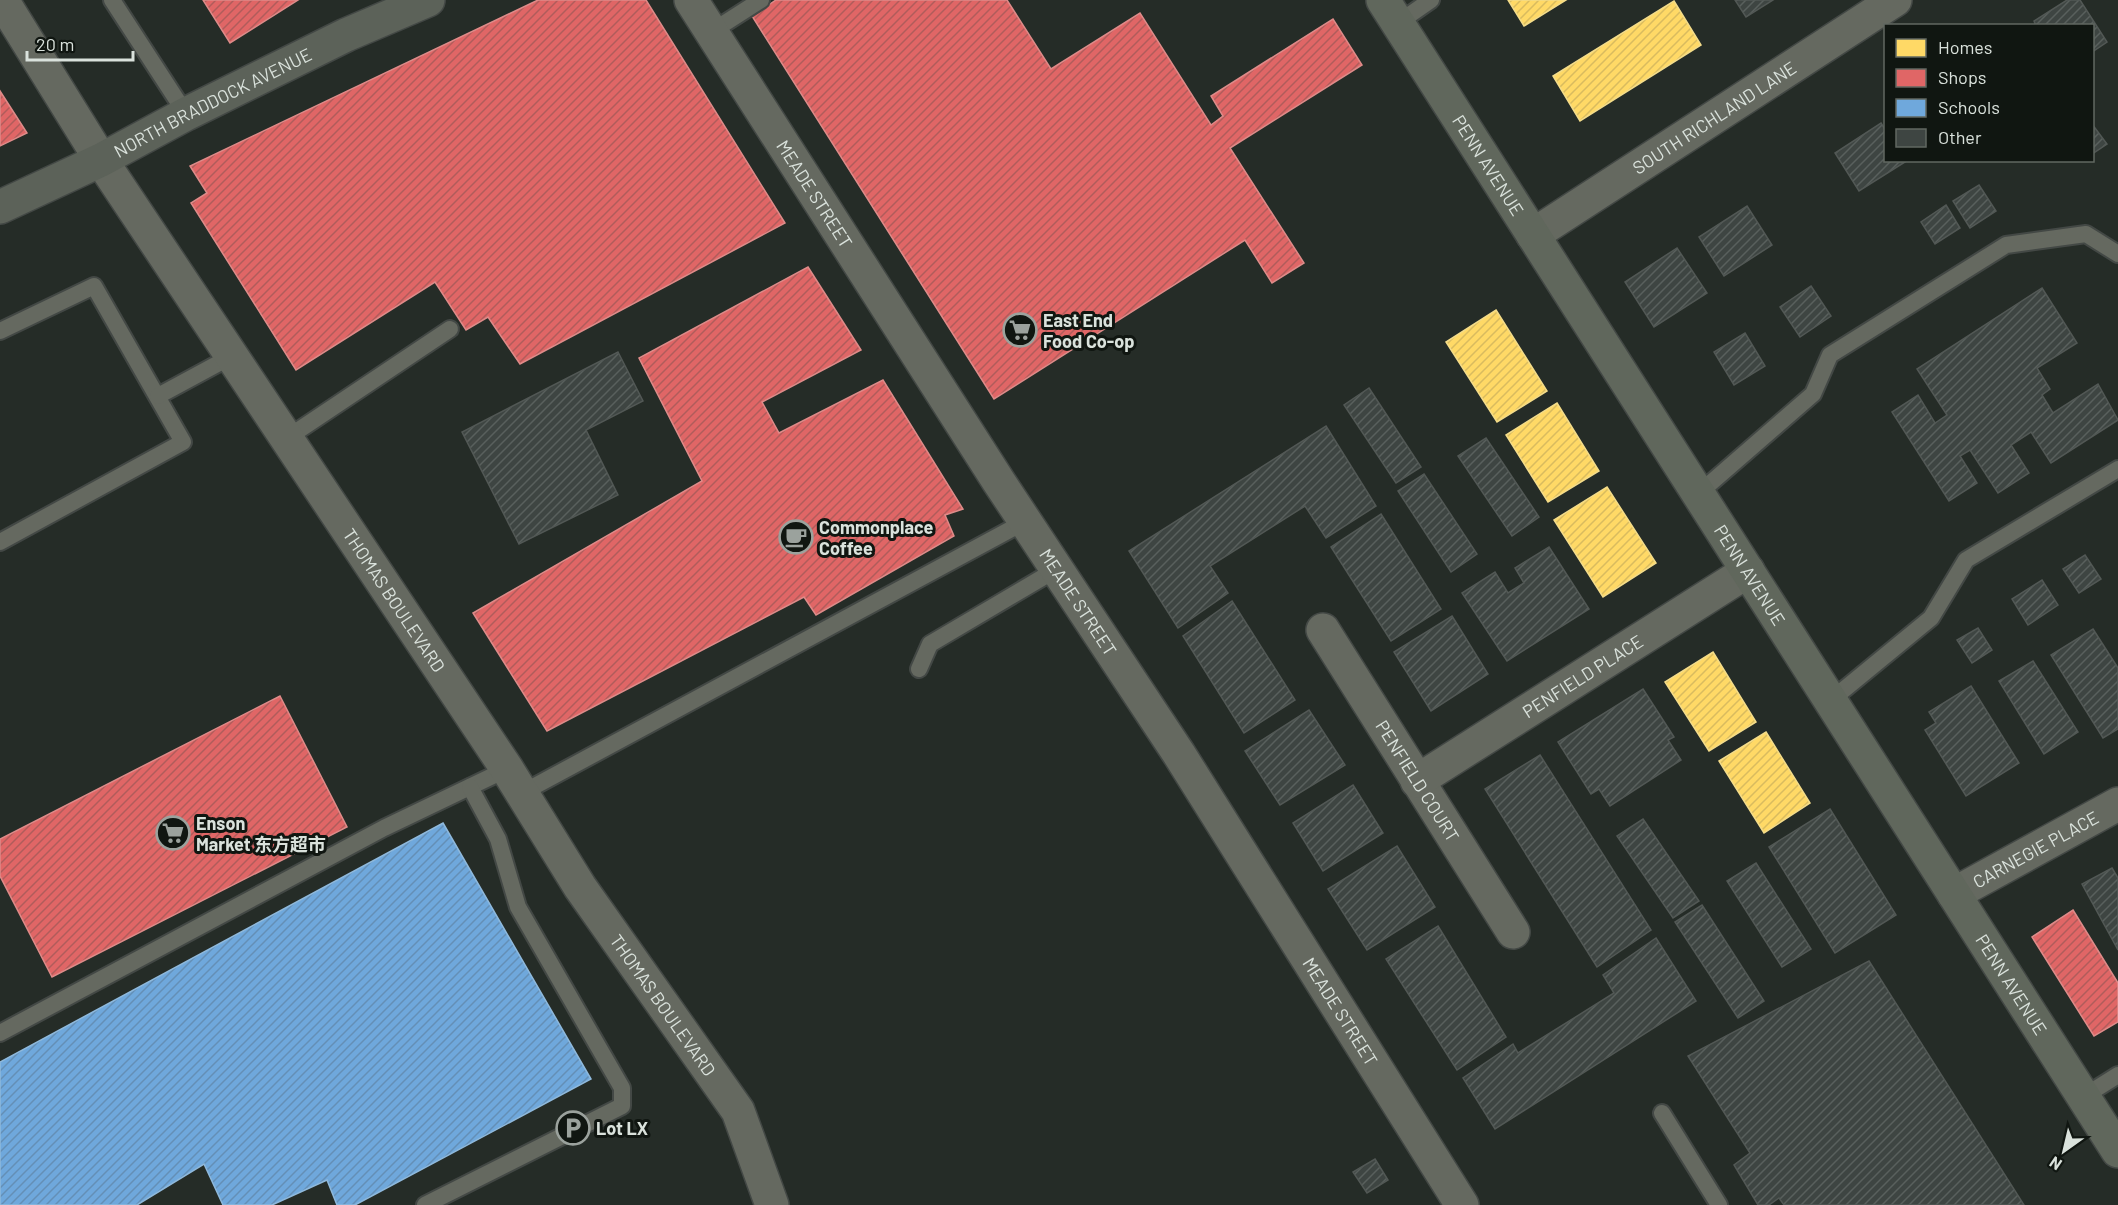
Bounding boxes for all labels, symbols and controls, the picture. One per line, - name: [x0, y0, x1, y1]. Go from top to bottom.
- scale bar: [27, 24, 134, 62]
- legend: [1884, 24, 2094, 162]
- text: 20 m: [36, 33, 74, 55]
- text: Homes: [1938, 36, 1992, 58]
- street label: NORTH BRADDOCK AVENUE: [110, 43, 315, 162]
- street label: SOUTH RICHLAND LANE: [1628, 56, 1800, 179]
- text: Shops: [1938, 66, 1987, 88]
- text: Schools: [1938, 96, 2000, 118]
- street label: PENN AVENUE: [1448, 111, 1529, 220]
- text: Other: [1938, 126, 1982, 148]
- street label: MEADE STREET: [772, 136, 857, 252]
- place label: East End Food Co-op: [1043, 309, 1134, 352]
- supermarket icon: East End Food Co-op: [1002, 312, 1038, 348]
- place label: Commonplace Coffee: [819, 516, 934, 559]
- cafe icon: Commonplace Coffee: [778, 519, 814, 555]
- street label: PENN AVENUE: [1710, 520, 1790, 629]
- street label: THOMAS BOULEVARD: [339, 524, 450, 676]
- street label: MEADE STREET: [1035, 544, 1122, 660]
- street label: PENFIELD PLACE: [1518, 630, 1647, 722]
- street label: PENFIELD COURT: [1371, 716, 1464, 845]
- street label: CARNEGIE PLACE: [1969, 806, 2102, 893]
- place label: Enson Market 东方超市: [196, 812, 326, 855]
- supermarket icon: Enson Market 东方超市: [155, 815, 191, 851]
- street label: THOMAS BOULEVARD: [606, 930, 721, 1080]
- street label: PENN AVENUE: [1971, 930, 2052, 1039]
- street label: MEADE STREET: [1298, 953, 1383, 1070]
- parking icon: Lot LX: [555, 1110, 591, 1146]
- place label: Lot LX: [596, 1117, 648, 1139]
- north arrow: [2034, 1121, 2094, 1181]
- text: N: [2046, 1153, 2065, 1175]

